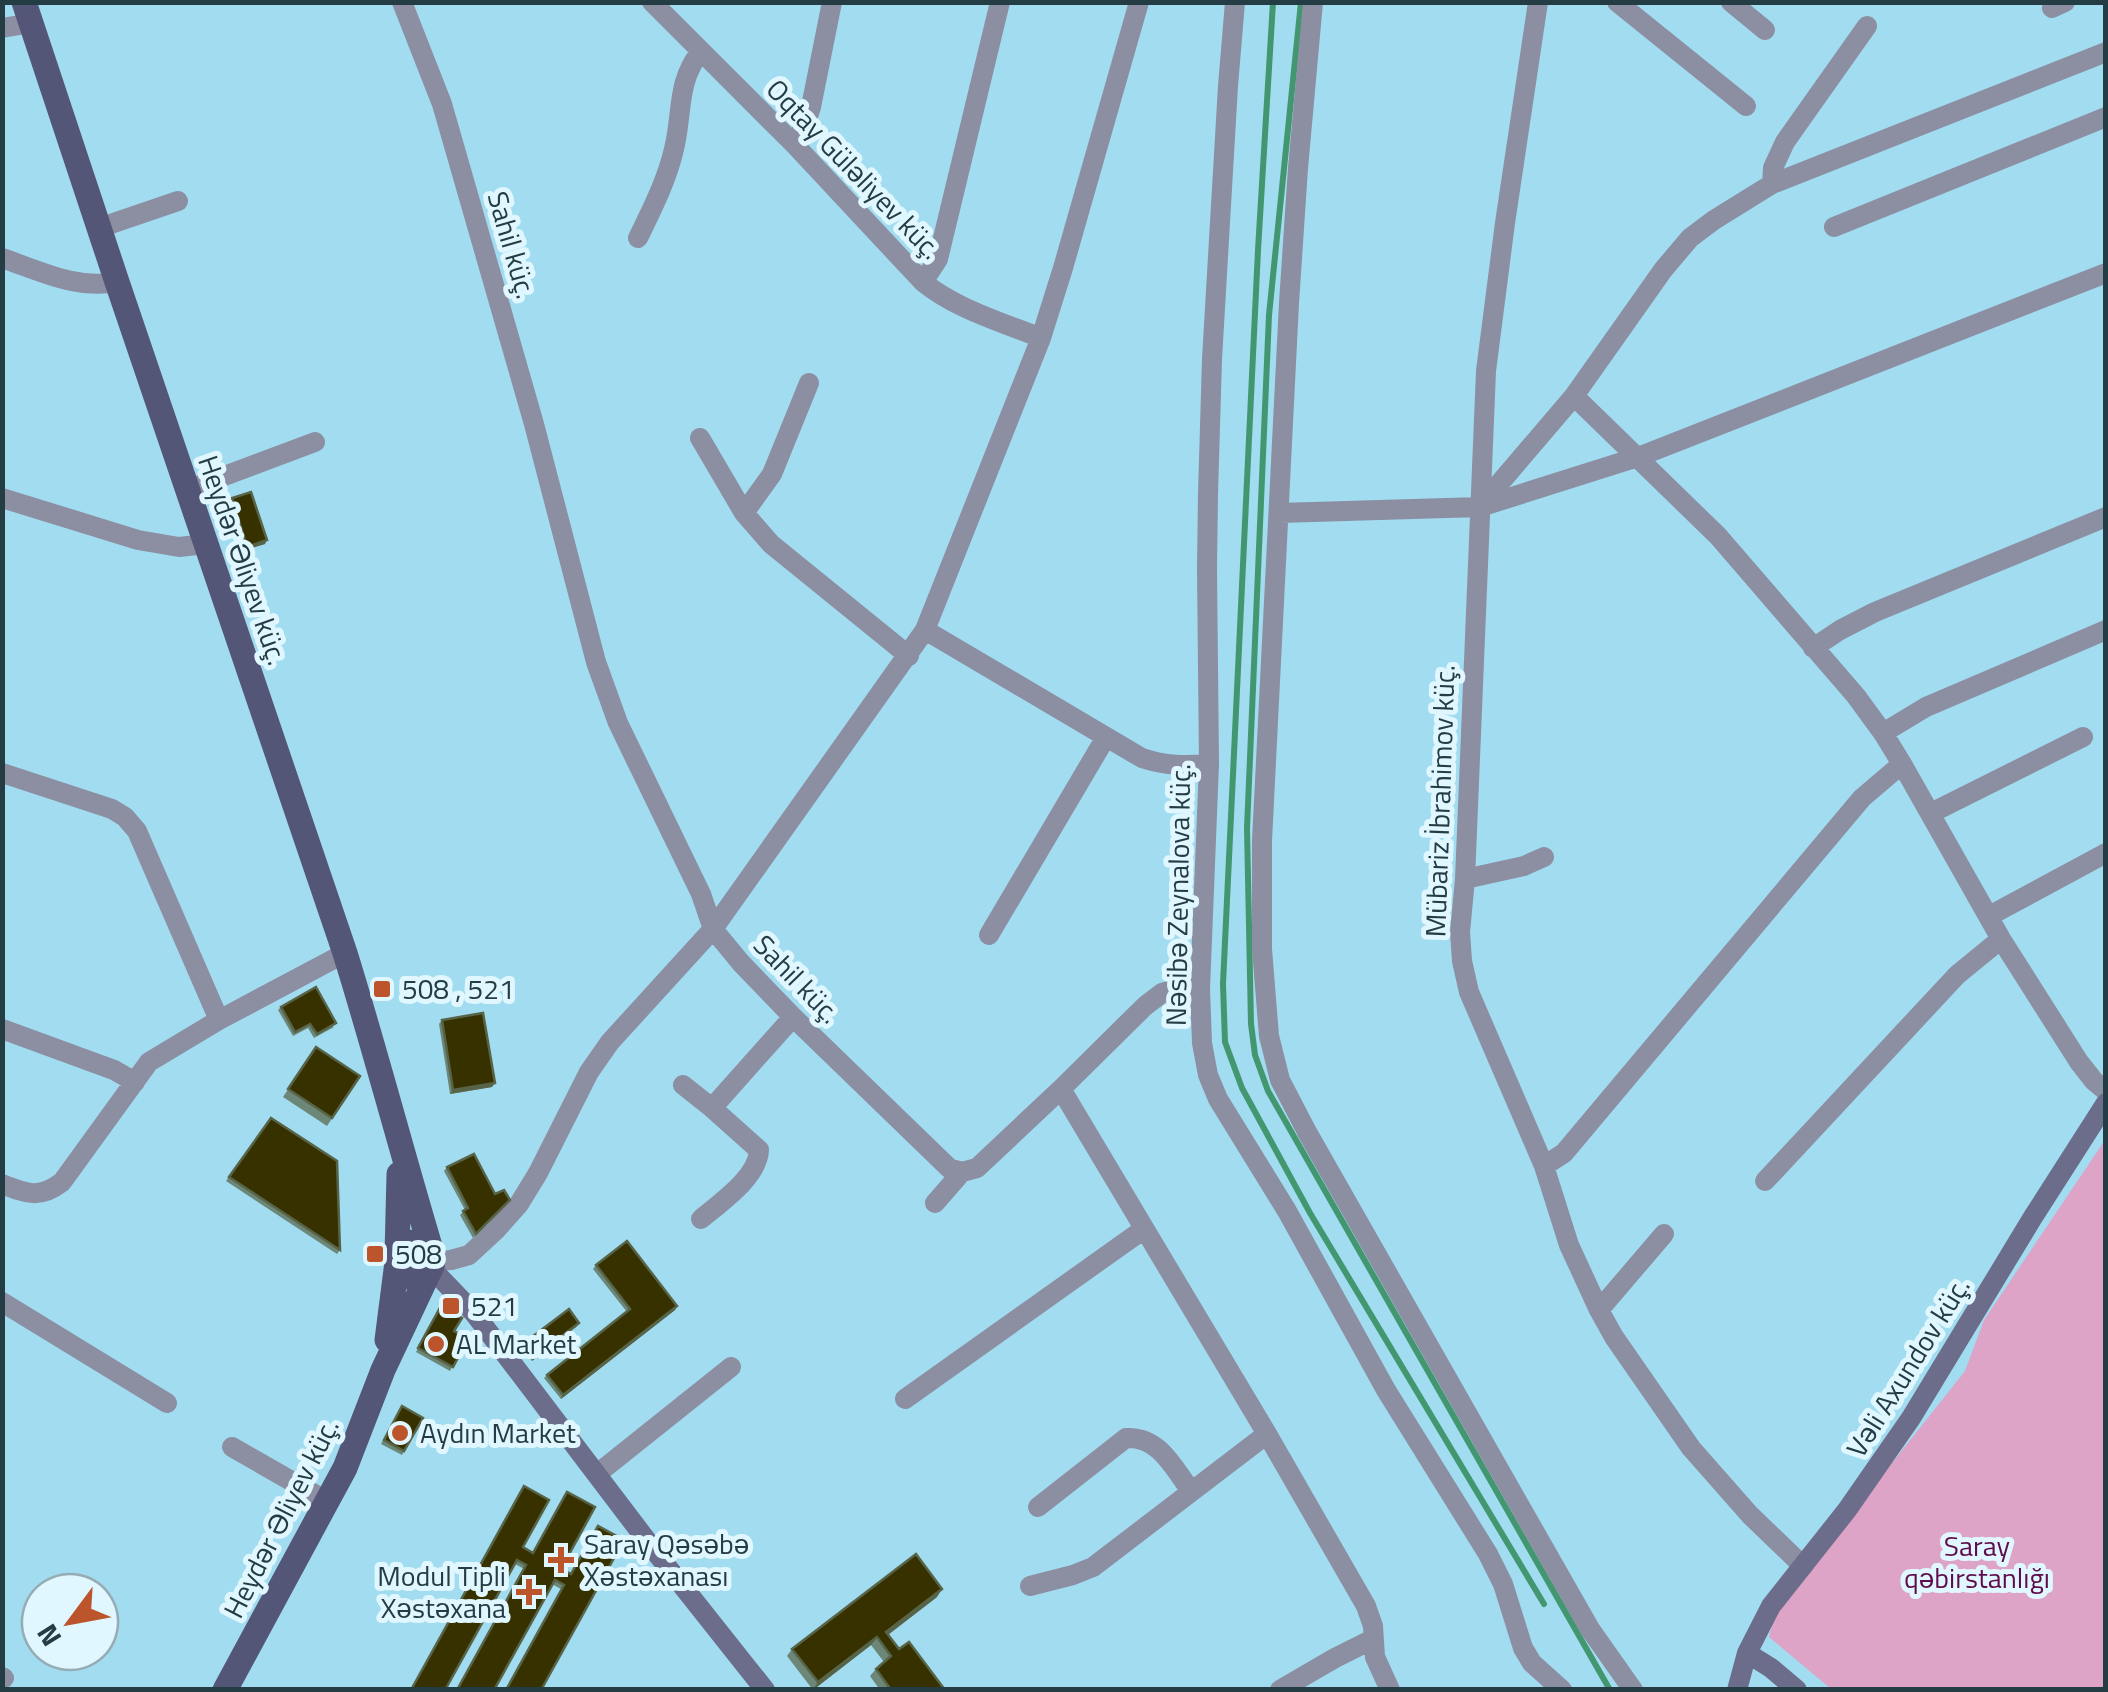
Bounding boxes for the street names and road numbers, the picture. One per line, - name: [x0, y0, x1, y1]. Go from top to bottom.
- street label: Oqtay Güləliyev küç.: [757, 69, 952, 269]
- street label: Sahil küç.: [477, 186, 548, 303]
- street label: Heydər Əliyev küç.: [187, 449, 299, 670]
- street label: Mübariz İbrahimov küç.: [1413, 664, 1466, 938]
- street label: Nəsibə Zeynalova küç.: [1154, 763, 1201, 1026]
- street label: Sahil küç.: [744, 924, 851, 1033]
- street label: Vəli Axundov küç.: [1835, 1268, 1980, 1465]
- street label: Heydər Əliyev küç.: [212, 1410, 349, 1625]

